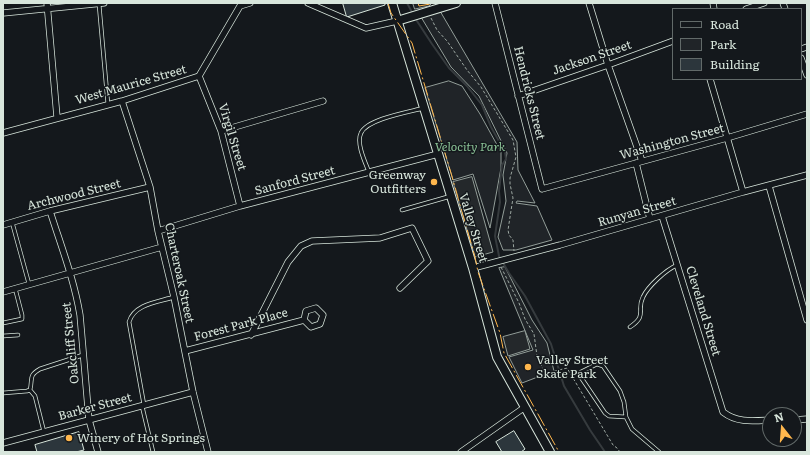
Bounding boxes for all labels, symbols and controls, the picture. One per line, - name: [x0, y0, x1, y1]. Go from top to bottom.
- legend: [672, 8, 802, 80]
- text: Road: [710, 15, 739, 33]
- text: Park: [710, 35, 736, 53]
- street label: Jackson Street: [551, 38, 633, 78]
- street label: Hendricks Street: [510, 45, 548, 141]
- text: Building: [710, 55, 759, 73]
- street label: West Maurice Street: [74, 62, 188, 108]
- street label: Virgil Street: [215, 102, 249, 172]
- street label: Washington Street: [618, 121, 726, 163]
- park label: Velocity Park: [435, 140, 505, 154]
- street label: Sanford Street: [253, 163, 337, 199]
- place label: Greenway Outfitters: [369, 168, 426, 196]
- street label: Archwood Street: [26, 176, 122, 214]
- marker: Greenway Outfitters: [429, 177, 439, 187]
- street label: Valley Street: [456, 191, 490, 265]
- street label: Runyan Street: [596, 194, 678, 230]
- street label: Charteroak Street: [161, 222, 197, 324]
- street label: Cleveland Street: [682, 264, 724, 358]
- street label: Oakcliff Street: [60, 301, 82, 385]
- street label: Forest Park Place: [193, 306, 289, 344]
- place label: Valley Street Skate Park: [536, 353, 608, 381]
- marker: Valley Street Skate Park: [523, 362, 533, 372]
- street label: Barker Street: [57, 390, 133, 424]
- north arrow: [762, 407, 802, 447]
- text: N: [772, 407, 786, 425]
- place label: Winery of Hot Springs: [77, 431, 205, 445]
- marker: Winery of Hot Springs: [64, 433, 74, 443]

